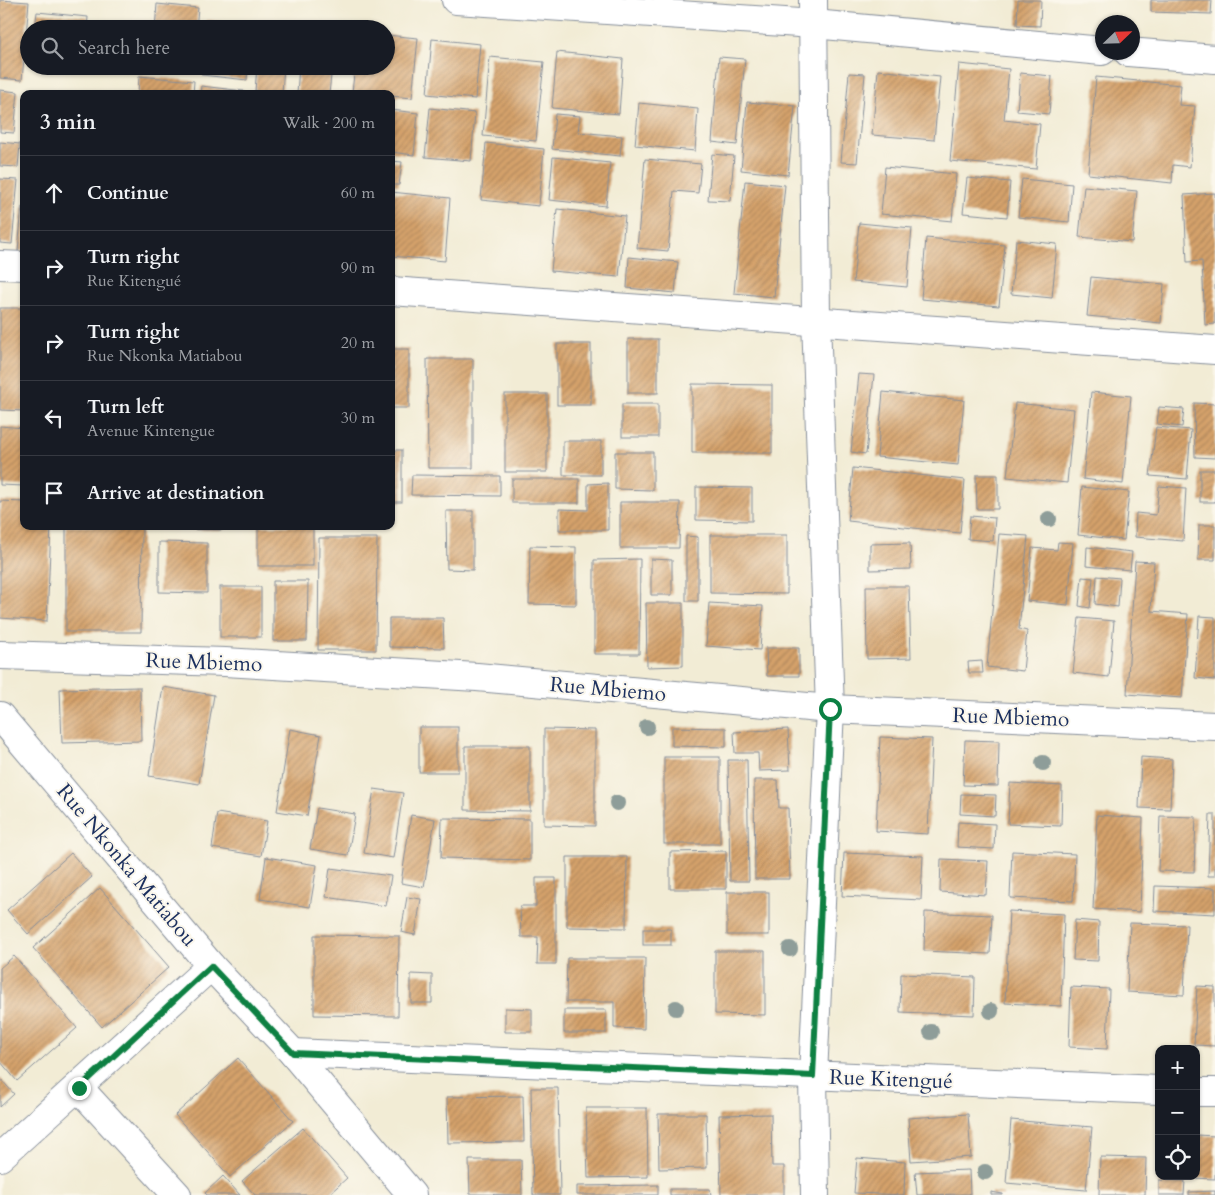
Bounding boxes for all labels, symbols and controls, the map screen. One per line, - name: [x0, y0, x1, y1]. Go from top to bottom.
- north arrow: [1095, 15, 1140, 60]
- search box: [20, 20, 395, 75]
- icon: search: [38, 34, 66, 62]
- text: Search here: [78, 35, 170, 61]
- text: 3 min: [40, 108, 96, 137]
- text: Walk · 200 m: [283, 112, 375, 134]
- icon: ahead: [40, 179, 68, 207]
- text: Continue: [87, 180, 169, 206]
- text: 60 m: [341, 182, 375, 204]
- text: Turn right: [87, 244, 179, 270]
- icon: right: [40, 254, 68, 282]
- text: 90 m: [341, 257, 375, 279]
- text: Rue Kitengué: [87, 270, 181, 292]
- text: Turn right: [87, 319, 179, 345]
- icon: right: [40, 329, 68, 357]
- text: 20 m: [341, 332, 375, 354]
- text: Rue Nkonka Matiabou: [87, 345, 243, 367]
- text: Turn left: [87, 394, 164, 420]
- icon: left: [40, 404, 68, 432]
- text: 30 m: [341, 407, 375, 429]
- text: Avenue Kintengue: [87, 420, 215, 442]
- icon: arrive: [40, 479, 68, 507]
- text: Arrive at destination: [87, 480, 264, 506]
- street label: Rue Mbiemo: [145, 646, 263, 679]
- street label: Rue Mbiemo: [548, 670, 667, 709]
- route start: [819, 698, 842, 721]
- street label: Rue Mbiemo: [952, 701, 1070, 734]
- street label: Rue Nkonka Matiabou: [50, 778, 203, 953]
- map controls: [1155, 1045, 1200, 1180]
- button: +: [1155, 1045, 1200, 1090]
- street label: Rue Kitengué: [829, 1063, 953, 1096]
- route end: [68, 1077, 91, 1100]
- button: −: [1155, 1090, 1200, 1135]
- button: locate: [1155, 1135, 1200, 1180]

